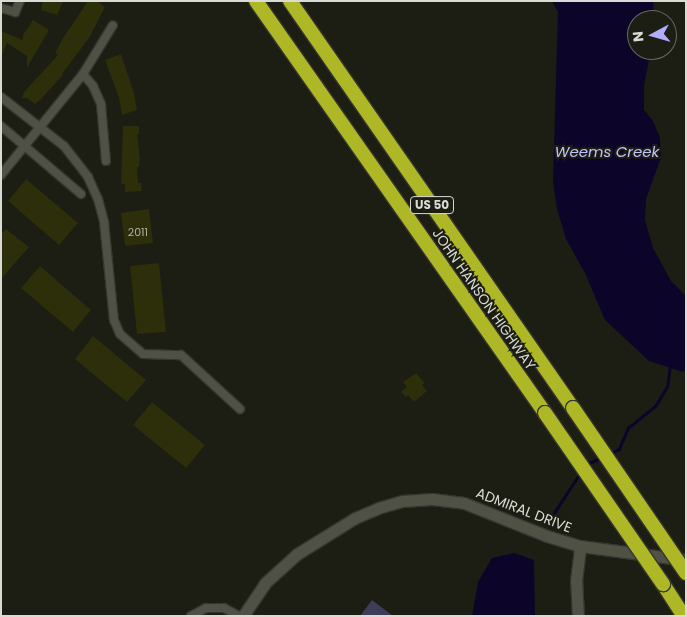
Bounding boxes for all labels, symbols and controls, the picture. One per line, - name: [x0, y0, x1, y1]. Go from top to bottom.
- north arrow: [627, 10, 677, 60]
- text: N: [628, 30, 649, 43]
- water label: Weems Creek: [555, 143, 659, 161]
- road number: US 50: [410, 196, 454, 214]
- house number: 2011: [128, 225, 148, 239]
- street label: JOHN HANSON HIGHWAY: [429, 225, 539, 373]
- street label: ADMIRAL DRIVE: [474, 484, 574, 536]

